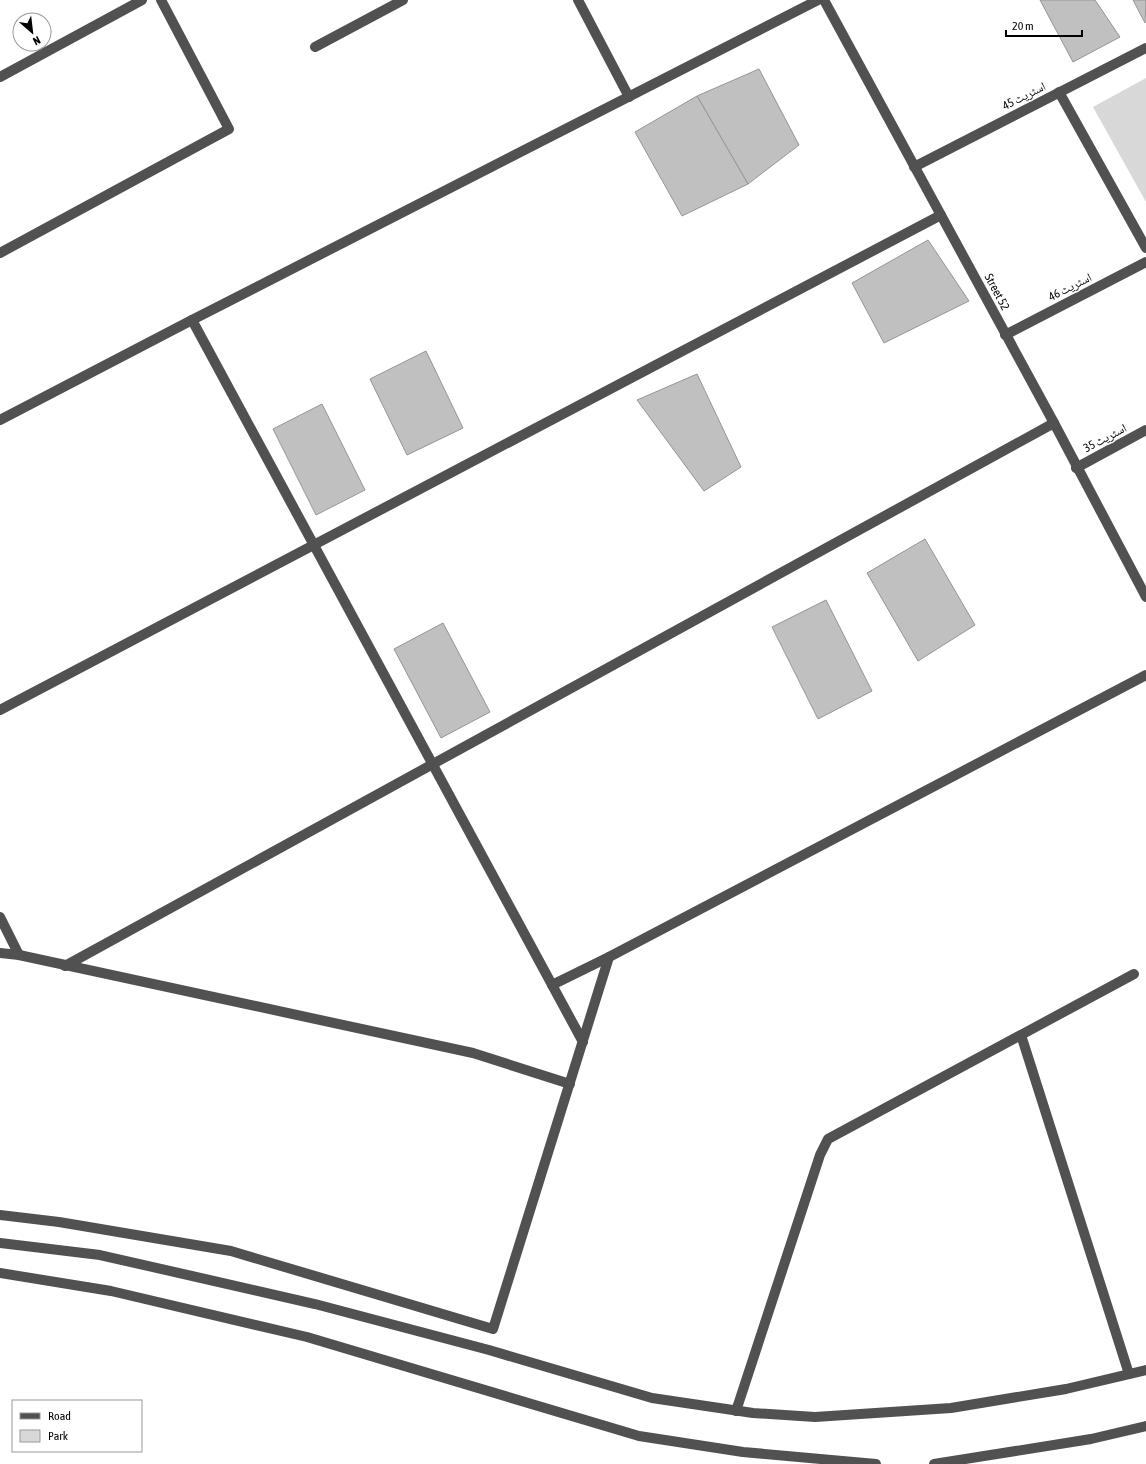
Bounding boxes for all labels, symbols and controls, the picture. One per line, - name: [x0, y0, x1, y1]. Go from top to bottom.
- north arrow: [12, 12, 52, 52]
- scale bar: [1006, 12, 1082, 38]
- text: 20 m: [1012, 19, 1034, 33]
- text: N: [31, 34, 42, 48]
- street label: اسٹریٹ 45: [1000, 79, 1048, 113]
- street label: اسٹریٹ 46: [1046, 270, 1094, 304]
- street label: Street 52: [982, 271, 1012, 313]
- street label: اسٹریٹ 35: [1081, 421, 1129, 455]
- legend: [12, 1400, 142, 1452]
- text: Road: [48, 1409, 71, 1423]
- text: Park: [48, 1429, 69, 1443]

